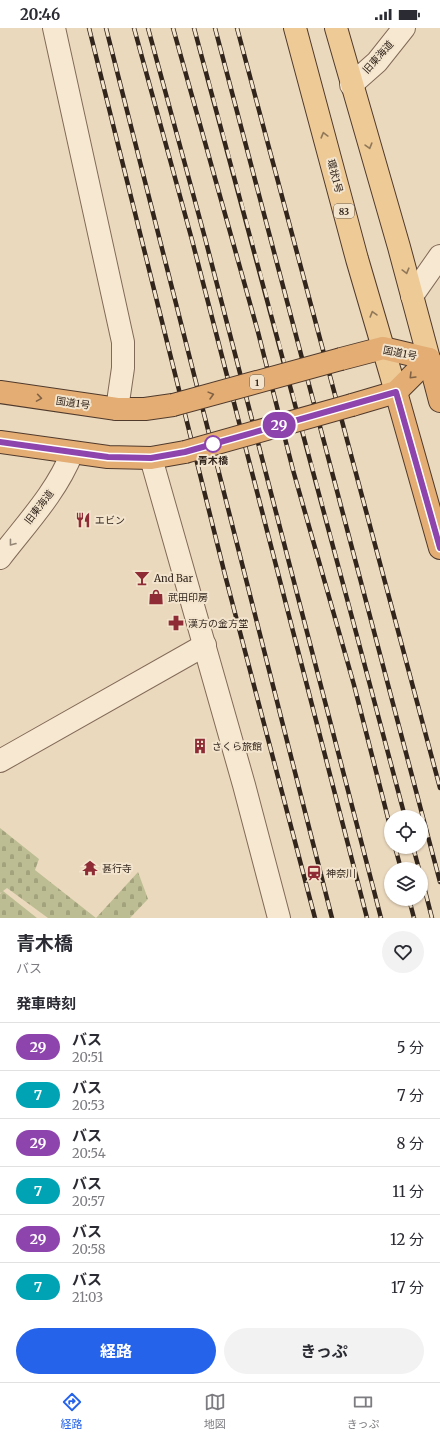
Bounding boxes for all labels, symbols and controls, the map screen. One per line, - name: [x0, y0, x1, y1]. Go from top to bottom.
- text: 20:46: [20, 5, 60, 24]
- street label: 旧東海道: [360, 38, 396, 76]
- one-way arrow: [320, 132, 328, 138]
- one-way arrow: [365, 143, 373, 150]
- street label: 環状1号: [324, 158, 346, 194]
- road number: 83: [334, 204, 354, 218]
- one-way arrow: [401, 268, 409, 274]
- one-way arrow: [369, 311, 378, 318]
- street label: 国道1号: [382, 343, 418, 363]
- one-way arrow: [409, 371, 417, 379]
- road number: 1: [250, 375, 264, 389]
- one-way arrow: [207, 391, 214, 400]
- one-way arrow: [35, 393, 42, 402]
- street label: 国道1号: [55, 394, 91, 412]
- line badge: 29: [261, 412, 297, 438]
- text: 29: [271, 416, 287, 434]
- marker: 青木橋: [204, 435, 222, 453]
- place label: 青木橋: [198, 454, 228, 467]
- street label: 旧東海道: [22, 487, 56, 527]
- restaurant icon: エビン: [74, 511, 92, 529]
- place label: エビン: [95, 514, 125, 527]
- one-way arrow: [10, 538, 17, 545]
- bar icon: And Bar: [133, 569, 151, 587]
- place label: And Bar: [153, 572, 193, 585]
- shop icon: 武田印房: [147, 588, 165, 606]
- place label: 武田印房: [168, 591, 208, 604]
- pharmacy icon: 漢方の金方堂: [167, 614, 185, 632]
- place label: 漢方の金方堂: [188, 617, 248, 630]
- building icon: さくら旅館: [191, 737, 209, 755]
- place label: さくら旅館: [212, 740, 262, 753]
- map controls: [384, 810, 428, 906]
- button: locate: [384, 810, 428, 854]
- temple icon: 甚行寺: [81, 859, 99, 877]
- place label: 甚行寺: [102, 862, 132, 875]
- button: layers: [384, 862, 428, 906]
- station icon: 神奈川: [305, 864, 323, 882]
- place label: 神奈川: [326, 867, 356, 880]
- text: 青木橋: [16, 931, 73, 955]
- button: heart: [382, 931, 424, 973]
- text: バス: [16, 960, 42, 977]
- text: 発車時刻: [16, 994, 76, 1013]
- text: バス: [72, 1030, 102, 1049]
- text: 29: [30, 1038, 46, 1056]
- text: 5 分: [397, 1038, 424, 1057]
- text: 20:51: [72, 1049, 103, 1066]
- text: バス: [72, 1078, 102, 1097]
- text: 7: [34, 1086, 42, 1104]
- text: 7 分: [397, 1086, 424, 1105]
- text: 20:53: [72, 1097, 105, 1114]
- text: バス: [72, 1126, 102, 1145]
- text: 29: [30, 1134, 46, 1152]
- text: 8 分: [397, 1134, 424, 1153]
- text: 20:54: [72, 1145, 106, 1162]
- text: バス: [72, 1174, 102, 1193]
- text: 7: [34, 1182, 42, 1200]
- text: 11 分: [392, 1182, 424, 1201]
- text: 20:57: [72, 1193, 105, 1210]
- text: バス: [72, 1222, 102, 1241]
- text: 29: [30, 1230, 46, 1248]
- text: 12 分: [390, 1230, 424, 1249]
- text: 20:58: [72, 1241, 106, 1258]
- text: バス: [72, 1270, 102, 1289]
- text: 7: [34, 1278, 42, 1296]
- text: 17 分: [391, 1278, 424, 1297]
- text: 21:03: [72, 1289, 103, 1306]
- button: 経路: [16, 1328, 216, 1374]
- button: きっぷ: [224, 1328, 424, 1374]
- tab: 経路: [61, 1391, 83, 1431]
- tab: 地図: [204, 1391, 226, 1431]
- tab: きっぷ: [347, 1391, 379, 1431]

